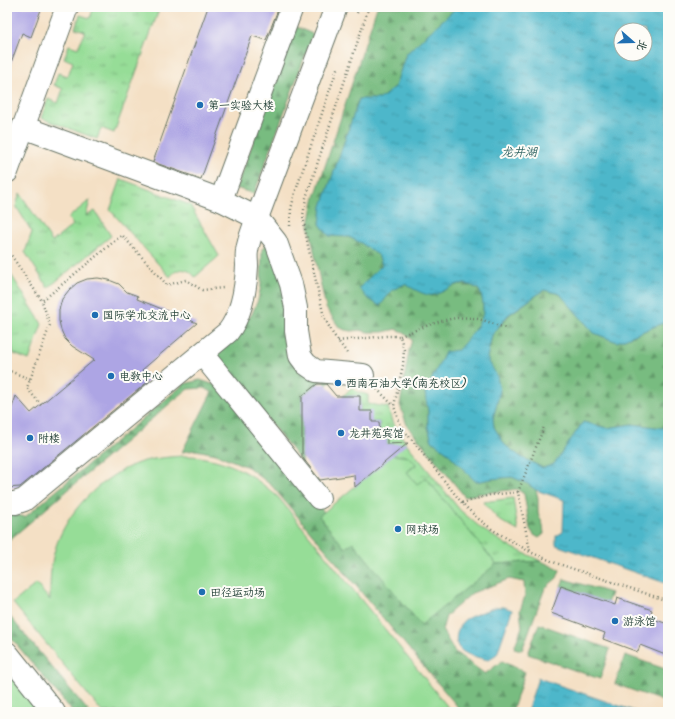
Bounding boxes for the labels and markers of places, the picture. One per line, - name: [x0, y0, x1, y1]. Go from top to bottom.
- place label: 第一实验大楼: [208, 97, 274, 115]
- marker: 第一实验大楼: [195, 100, 205, 110]
- place label: 国际学术交流中心: [103, 307, 191, 325]
- marker: 国际学术交流中心: [90, 310, 100, 320]
- place label: 电教中心: [119, 368, 163, 386]
- marker: 电教中心: [106, 371, 116, 381]
- place label: 西南石油大学(南充校区): [346, 375, 467, 393]
- marker: 西南石油大学(南充校区): [333, 378, 343, 388]
- place label: 龙井苑宾馆: [349, 425, 404, 443]
- marker: 龙井苑宾馆: [336, 428, 346, 438]
- place label: 附楼: [38, 430, 60, 448]
- marker: 附楼: [25, 433, 35, 443]
- place label: 网球场: [406, 521, 439, 539]
- marker: 网球场: [393, 524, 403, 534]
- place label: 田径运动场: [210, 584, 265, 602]
- marker: 田径运动场: [197, 587, 207, 597]
- place label: 游泳馆: [623, 613, 656, 631]
- marker: 游泳馆: [610, 616, 620, 626]

